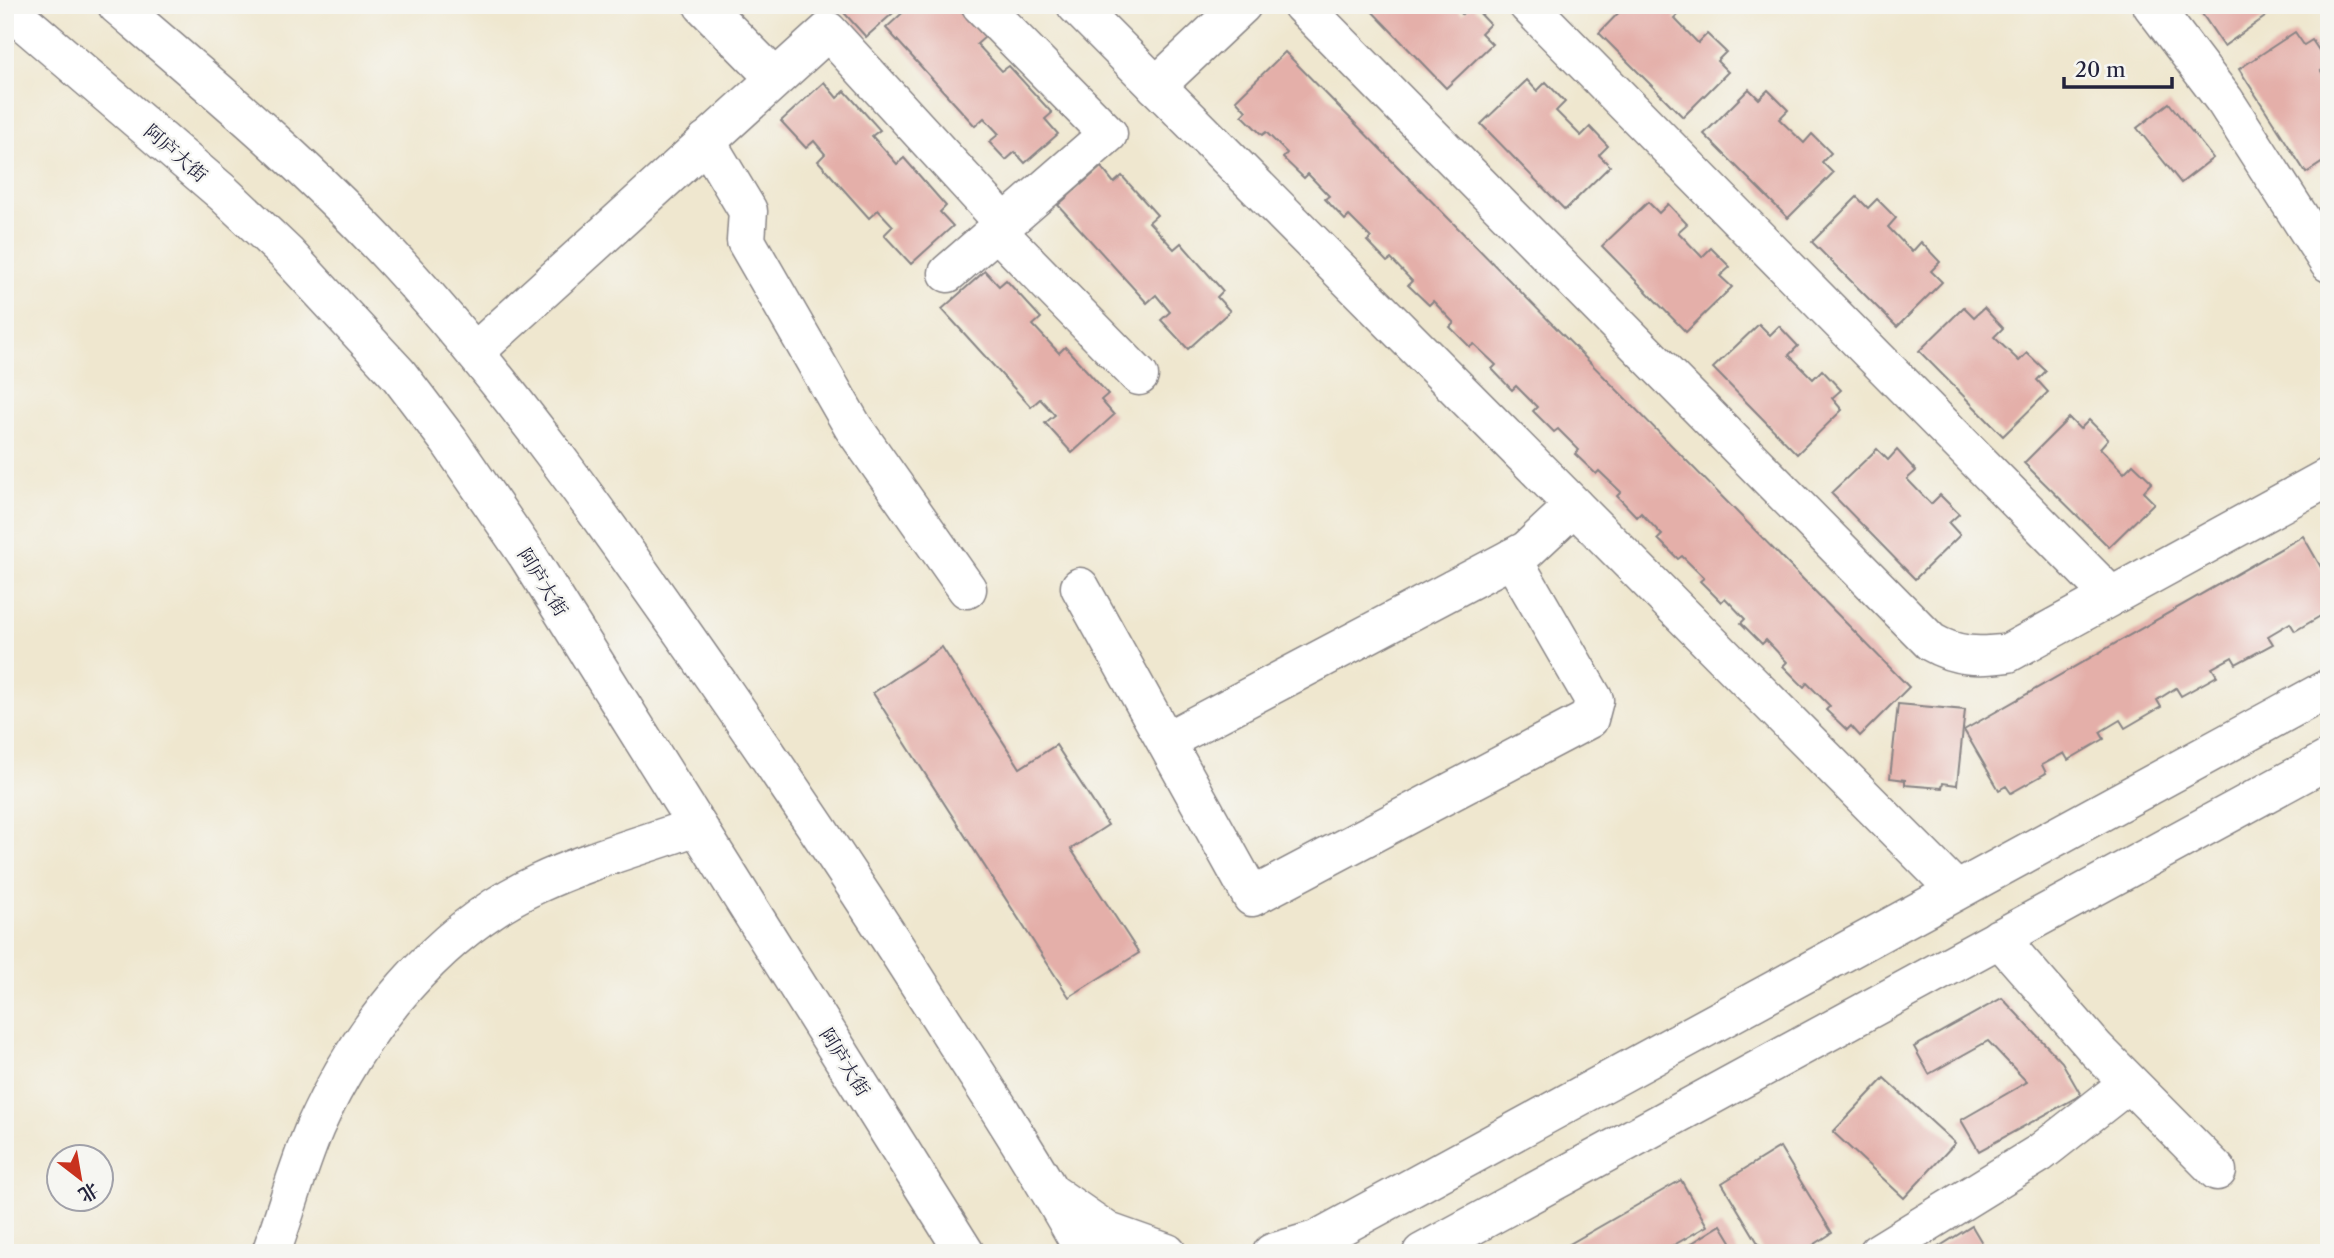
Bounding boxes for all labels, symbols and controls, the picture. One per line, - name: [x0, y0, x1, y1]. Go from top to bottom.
- scale bar: [2064, 46, 2173, 90]
- text: 20 m: [2075, 57, 2126, 82]
- street label: 阿庐大街: [139, 120, 212, 187]
- street label: 阿庐大街: [513, 544, 572, 621]
- street label: 阿庐大街: [815, 1024, 874, 1101]
- north arrow: [46, 1142, 116, 1212]
- text: 北: [74, 1177, 103, 1207]

